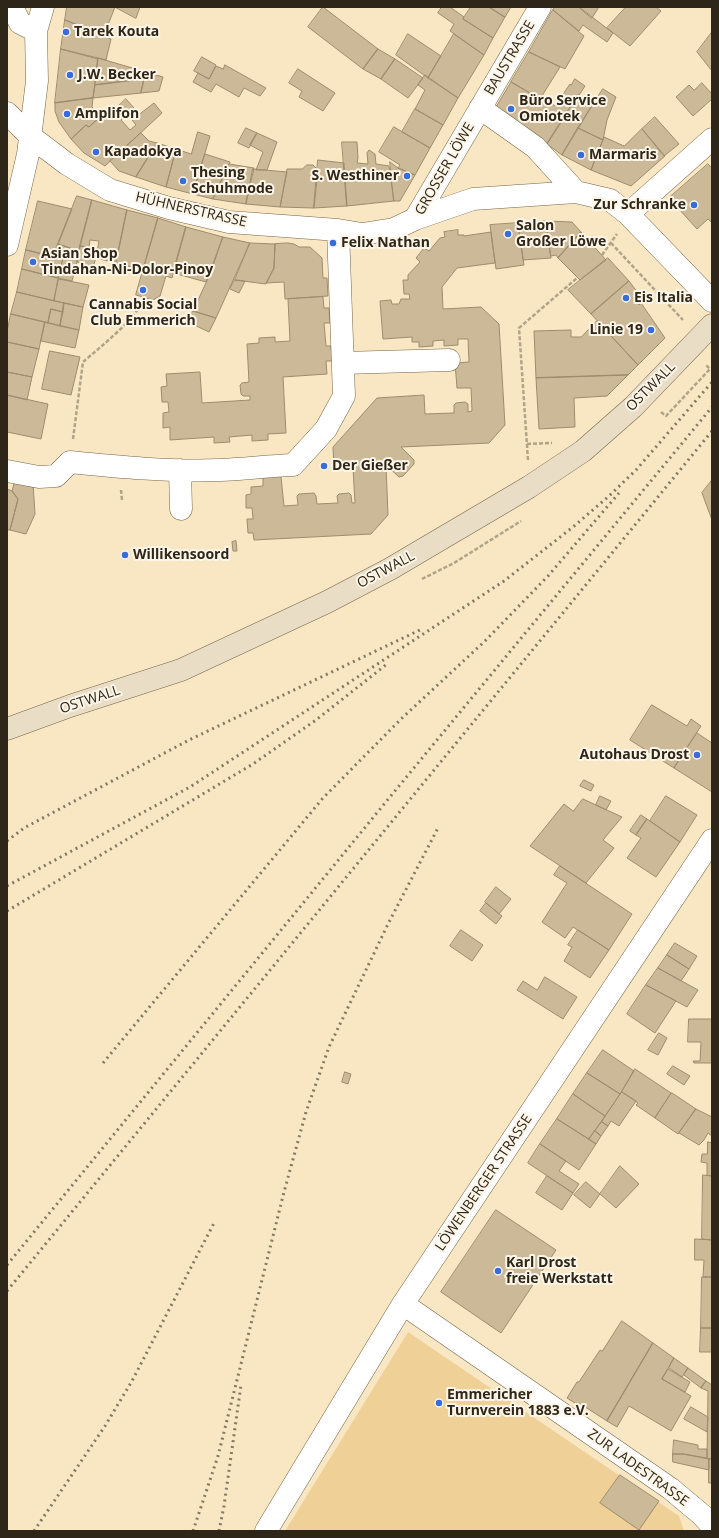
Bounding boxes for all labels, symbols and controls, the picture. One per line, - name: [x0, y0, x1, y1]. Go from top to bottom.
- street label: BAUSTRASSE: [481, 18, 539, 98]
- place label: Tarek Kouta: [74, 24, 159, 40]
- marker: Tarek Kouta: [61, 27, 71, 37]
- place label: J.W. Becker: [78, 67, 156, 83]
- marker: J.W. Becker: [65, 70, 75, 80]
- place label: Büro Service Omiotek: [519, 93, 606, 126]
- marker: Büro Service Omiotek: [506, 104, 516, 114]
- place label: Amplifon: [75, 106, 139, 122]
- marker: Amplifon: [62, 109, 72, 119]
- street label: GROSSER LÖWE: [412, 120, 478, 218]
- place label: Kapadokya: [104, 144, 182, 160]
- marker: Kapadokya: [91, 147, 101, 157]
- place label: Marmaris: [589, 147, 657, 163]
- marker: Marmaris: [576, 150, 586, 160]
- place label: Thesing Schuhmode: [191, 165, 273, 198]
- place label: S. Westhiner: [312, 168, 399, 184]
- marker: S. Westhiner: [402, 171, 412, 181]
- marker: Thesing Schuhmode: [178, 176, 188, 186]
- street label: HÜHNERSTRASSE: [134, 189, 248, 231]
- place label: Zur Schranke: [594, 197, 686, 213]
- marker: Zur Schranke: [689, 200, 699, 210]
- place label: Salon Großer Löwe: [516, 218, 606, 250]
- marker: Salon Großer Löwe: [503, 229, 513, 239]
- place label: Felix Nathan: [341, 235, 430, 251]
- marker: Felix Nathan: [328, 238, 338, 248]
- place label: Asian Shop Tindahan-Ni-Dolor-Pinoy: [41, 246, 213, 278]
- marker: Asian Shop Tindahan-Ni-Dolor-Pinoy: [28, 257, 38, 267]
- marker: Cannabis Social Club Emmerich: [138, 285, 148, 295]
- place label: Eis Italia: [634, 290, 693, 306]
- marker: Eis Italia: [621, 293, 631, 303]
- place label: Cannabis Social Club Emmerich: [89, 297, 197, 330]
- place label: Linie 19: [589, 322, 643, 338]
- marker: Linie 19: [646, 325, 656, 335]
- street label: OSTWALL: [623, 359, 679, 415]
- place label: Der Gießer: [332, 458, 408, 474]
- marker: Der Gießer: [319, 461, 329, 471]
- place label: Willikensoord: [133, 547, 229, 563]
- street label: OSTWALL: [354, 548, 418, 592]
- marker: Willikensoord: [120, 550, 130, 560]
- street label: OSTWALL: [58, 682, 122, 718]
- place label: Autohaus Drost: [580, 747, 689, 763]
- marker: Autohaus Drost: [692, 750, 702, 760]
- street label: LÖWENBERGER STRASSE: [432, 1112, 536, 1254]
- place label: Karl Drost freie Werkstatt: [506, 1255, 613, 1288]
- marker: Karl Drost freie Werkstatt: [493, 1266, 503, 1276]
- place label: Emmericher Turnverein 1883 e.V.: [447, 1387, 589, 1420]
- marker: Emmericher Turnverein 1883 e.V.: [434, 1398, 444, 1408]
- street label: ZUR LADESTRASSE: [584, 1426, 692, 1510]

